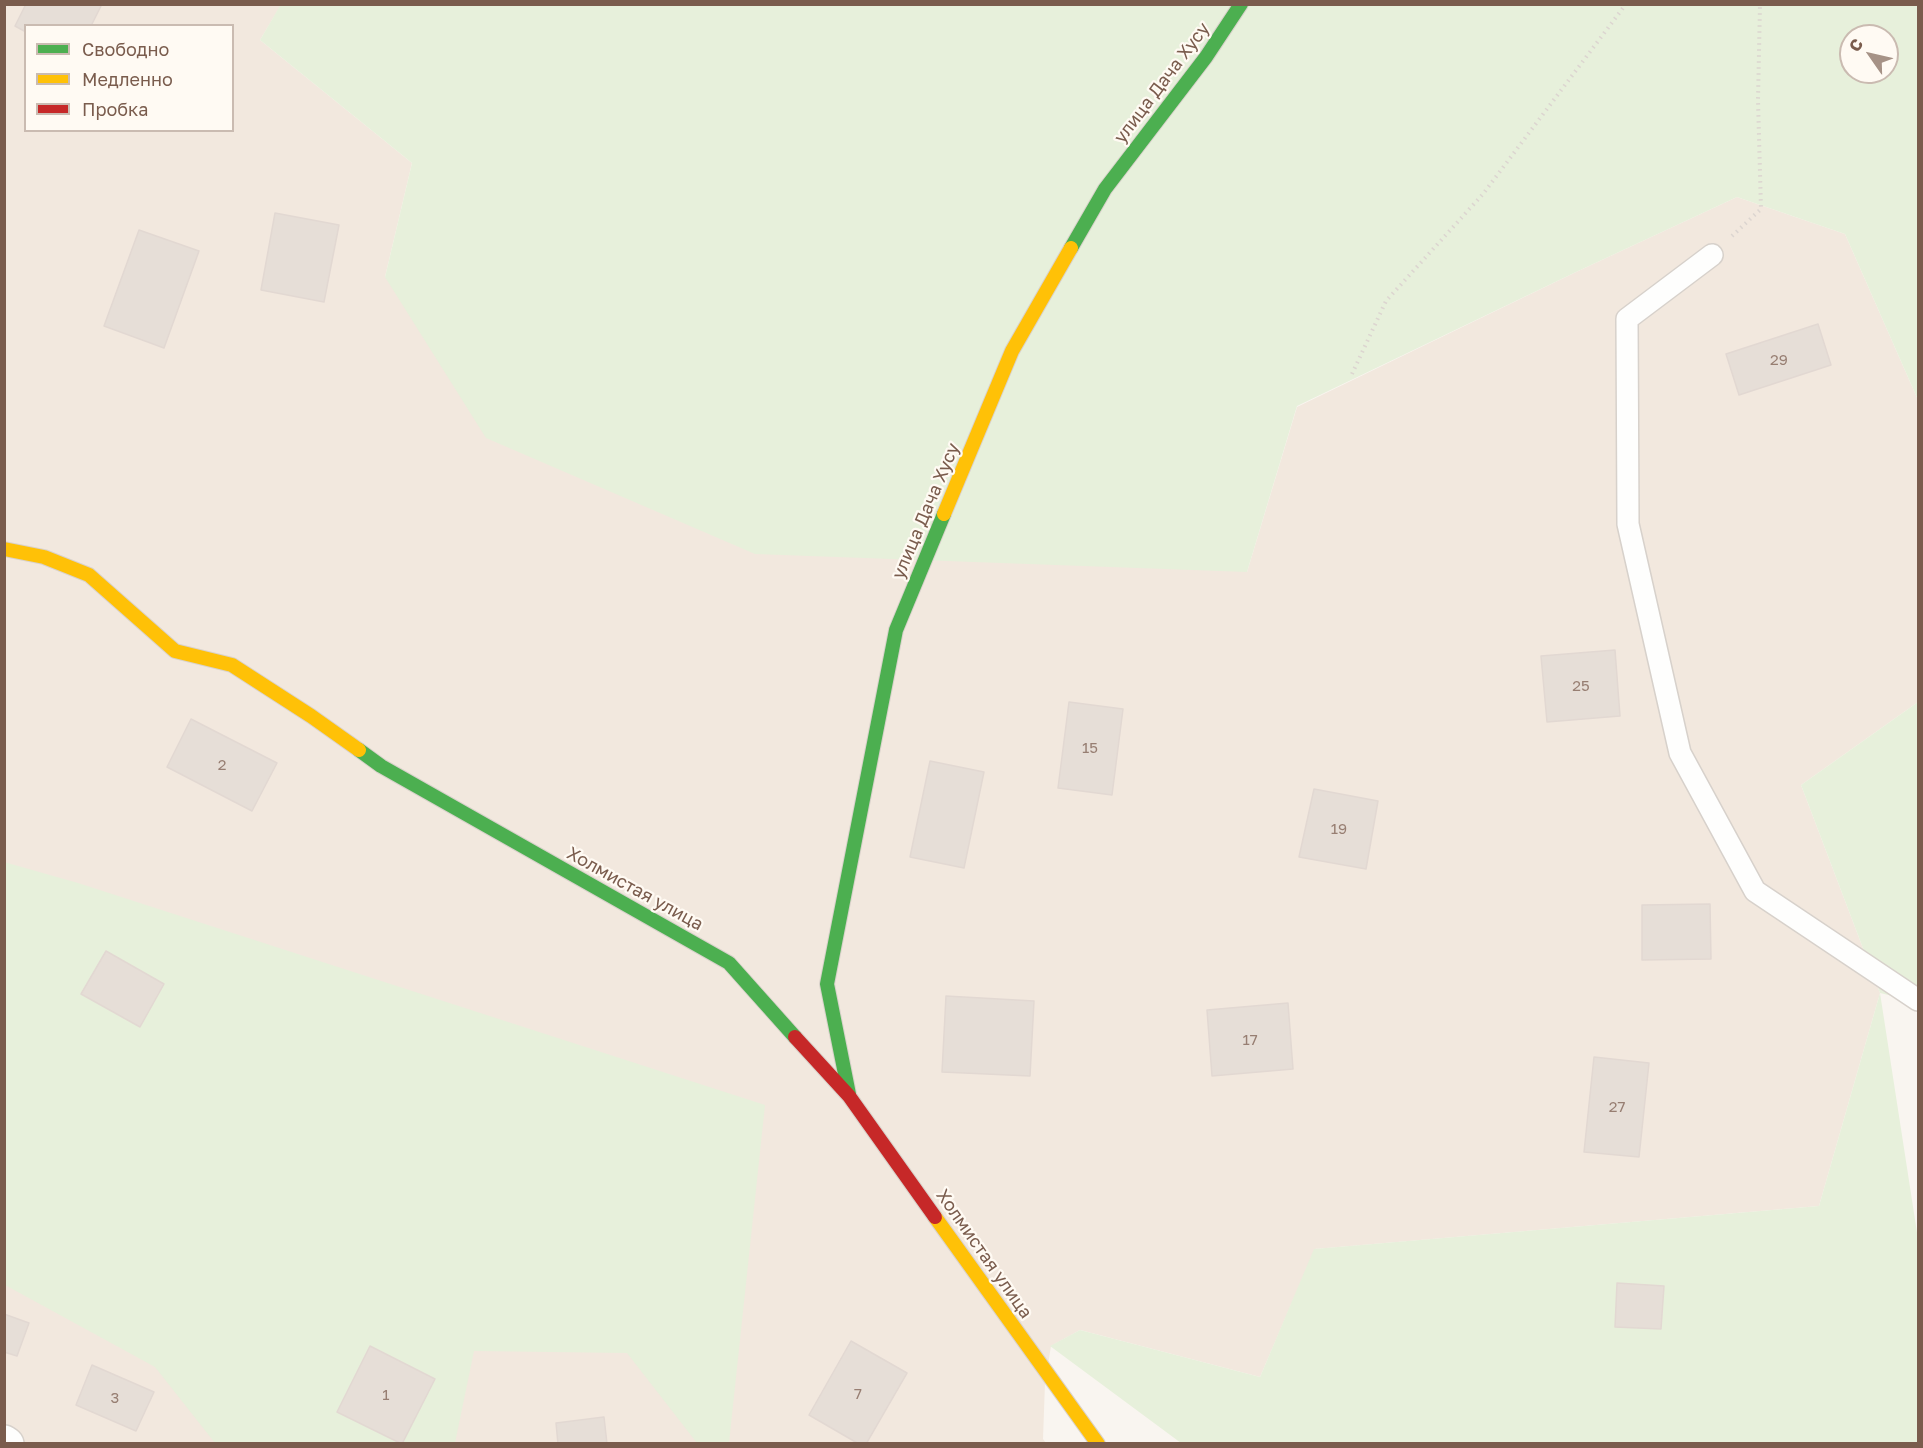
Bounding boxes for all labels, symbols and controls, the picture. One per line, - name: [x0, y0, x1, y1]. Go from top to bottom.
- street label: улица Дача Хусу: [1110, 18, 1214, 148]
- legend: [24, 24, 234, 132]
- north arrow: [1839, 24, 1899, 84]
- text: С: [1844, 35, 1867, 55]
- text: Свободно: [82, 38, 169, 60]
- text: Медленно: [82, 68, 173, 90]
- text: Пробка: [82, 98, 148, 120]
- house number: 29: [1770, 351, 1788, 369]
- street label: улица Дача Хусу: [888, 440, 964, 582]
- house number: 25: [1572, 677, 1590, 695]
- house number: 15: [1082, 739, 1098, 757]
- house number: 2: [218, 756, 226, 774]
- house number: 19: [1331, 820, 1347, 838]
- street label: Холмистая улица: [563, 843, 707, 935]
- house number: 17: [1242, 1031, 1258, 1049]
- house number: 27: [1609, 1098, 1625, 1116]
- street label: Холмистая улица: [931, 1185, 1037, 1323]
- house number: 7: [854, 1385, 862, 1403]
- house number: 1: [382, 1386, 390, 1404]
- house number: 3: [111, 1389, 119, 1407]

